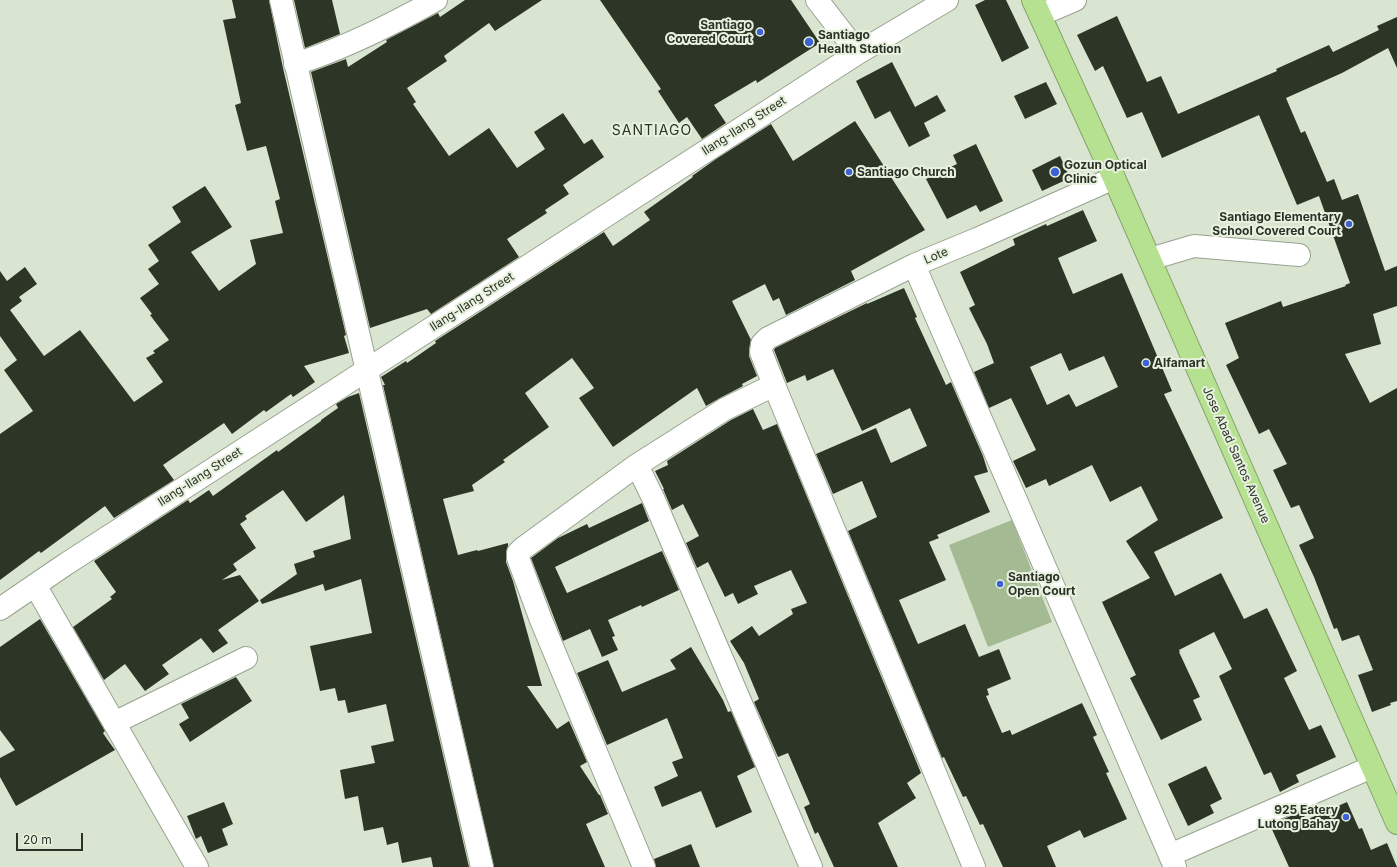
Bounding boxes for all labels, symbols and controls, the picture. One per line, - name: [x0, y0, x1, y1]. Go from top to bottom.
- place label: Santiago Covered Court: [666, 18, 752, 46]
- marker: Santiago Covered Court: [755, 27, 765, 37]
- place label: Santiago Health Station: [818, 28, 901, 56]
- marker: Santiago Health Station: [803, 36, 815, 48]
- street label: Ilang-Ilang Street: [699, 93, 789, 159]
- district label: SANTIAGO: [612, 123, 692, 139]
- place label: Gozun Optical Clinic: [1064, 158, 1147, 186]
- place label: Santiago Church: [857, 165, 955, 179]
- marker: Gozun Optical Clinic: [1049, 166, 1061, 178]
- marker: Santiago Church: [844, 167, 854, 177]
- place label: Santiago Elementary School Covered Court: [1212, 210, 1341, 238]
- marker: Santiago Elementary School Covered Court: [1344, 219, 1354, 229]
- street label: Lote: [922, 245, 950, 267]
- street label: Ilang-Ilang Street: [427, 269, 517, 335]
- place label: Alfamart: [1154, 356, 1205, 370]
- marker: Alfamart: [1141, 358, 1151, 368]
- street label: Jose Abad Santos Avenue: [1199, 384, 1273, 526]
- street label: Ilang-Ilang Street: [155, 444, 245, 510]
- place label: Santiago Open Court: [1008, 570, 1075, 598]
- marker: Santiago Open Court: [995, 579, 1005, 589]
- place label: 925 Eatery Lutong Bahay: [1258, 803, 1338, 831]
- marker: 925 Eatery Lutong Bahay: [1341, 812, 1351, 822]
- scale bar: [18, 825, 85, 851]
- text: 20 m: [23, 832, 52, 847]

